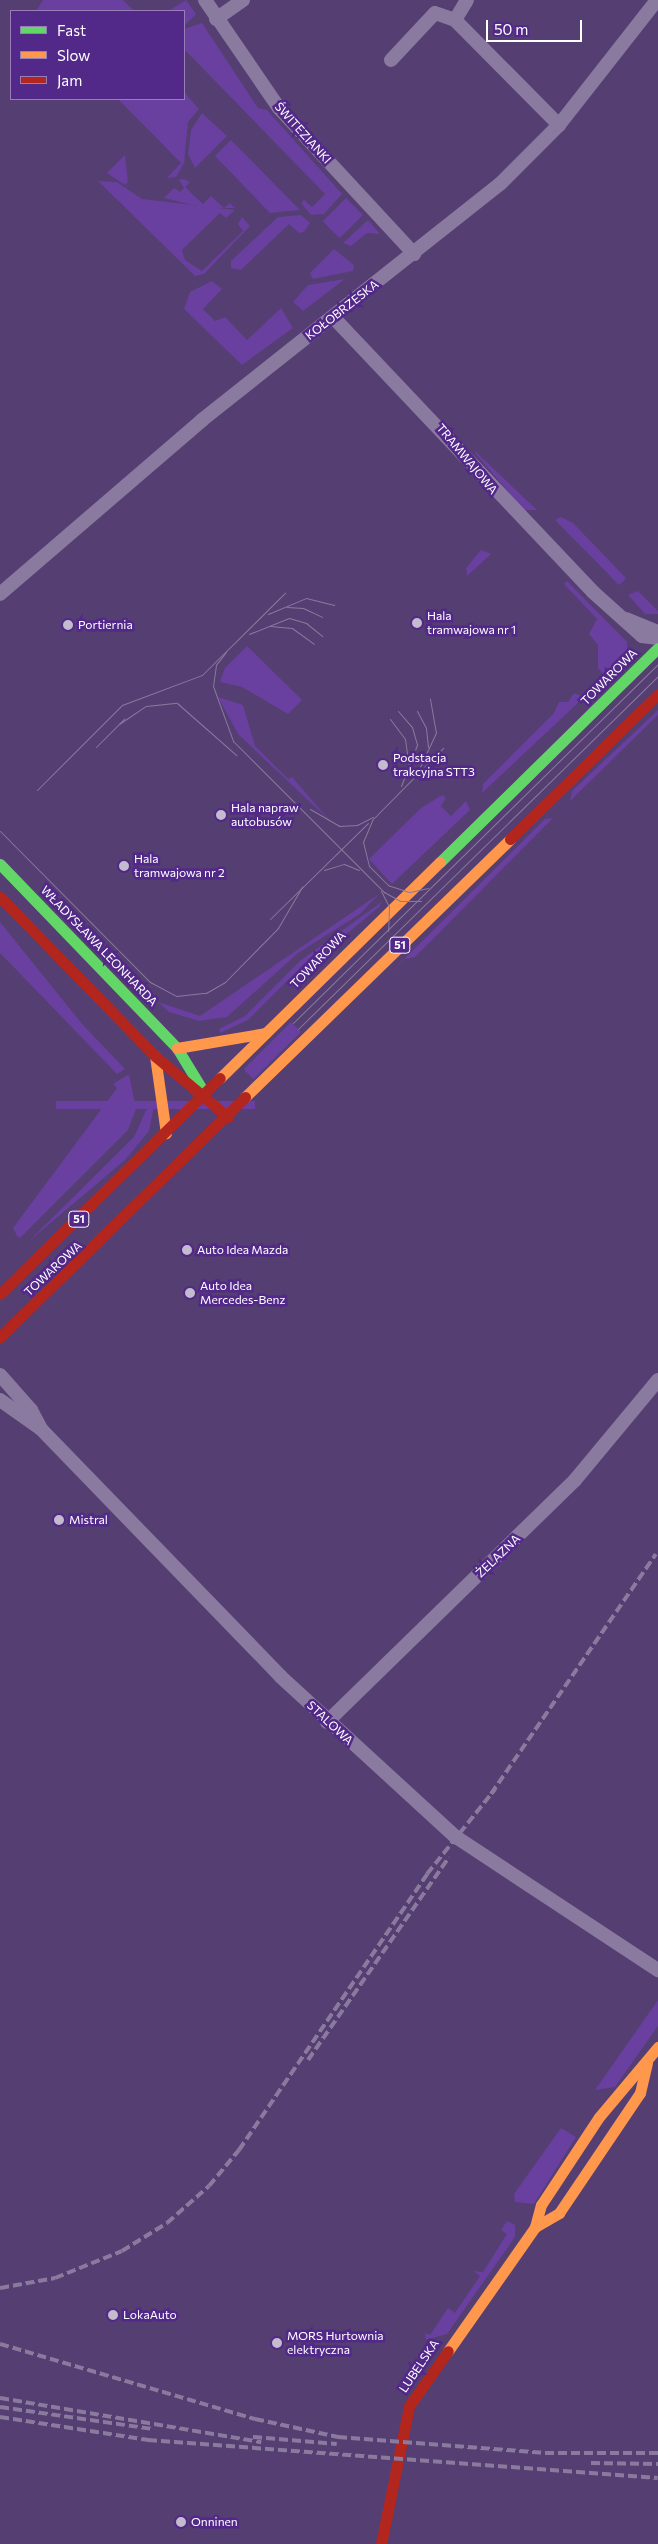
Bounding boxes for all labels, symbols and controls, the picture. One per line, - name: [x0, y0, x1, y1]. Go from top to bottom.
- legend: [10, 10, 185, 100]
- scale bar: [488, 10, 584, 42]
- text: 50 m: [494, 20, 528, 38]
- text: Fast: [57, 21, 86, 39]
- text: Slow: [57, 46, 90, 64]
- text: Jam: [57, 71, 82, 89]
- street label: ŚWITEZIANKI: [272, 99, 334, 167]
- street label: KOŁOBRZESKA: [303, 277, 381, 343]
- street label: TRAMWAJOWA: [433, 421, 501, 497]
- place label: Hala tramwajowa nr 1: [427, 609, 516, 637]
- marker: Hala tramwajowa nr 1: [411, 617, 423, 629]
- place label: Portiernia: [78, 618, 133, 632]
- marker: Portiernia: [62, 619, 74, 631]
- street label: TOWAROWA: [578, 646, 640, 708]
- place label: Podstacja trakcyjna STT3: [393, 751, 475, 779]
- marker: Podstacja trakcyjna STT3: [377, 759, 389, 771]
- place label: Hala napraw autobusów: [231, 801, 299, 829]
- marker: Hala napraw autobusów: [215, 809, 227, 821]
- place label: Hala tramwajowa nr 2: [134, 852, 225, 880]
- marker: Hala tramwajowa nr 2: [118, 860, 130, 872]
- street label: WŁADYSŁAWA LEONHARDA: [38, 883, 160, 1009]
- street label: TOWAROWA: [287, 929, 349, 991]
- road number: 51: [389, 936, 411, 954]
- road number: 51: [68, 1210, 90, 1228]
- street label: TOWAROWA: [21, 1239, 85, 1299]
- place label: Auto Idea Mazda: [197, 1243, 288, 1257]
- marker: Auto Idea Mazda: [181, 1244, 193, 1256]
- place label: Auto Idea Mercedes-Benz: [200, 1279, 285, 1307]
- marker: Auto Idea Mercedes-Benz: [184, 1287, 196, 1299]
- place label: Mistral: [69, 1513, 108, 1527]
- marker: Mistral: [53, 1514, 65, 1526]
- street label: ŻELAZNA: [473, 1531, 523, 1581]
- street label: STALOWA: [304, 1698, 356, 1748]
- place label: LokaAuto: [123, 2308, 177, 2322]
- marker: LokaAuto: [107, 2309, 119, 2321]
- place label: MORS Hurtownia elektryczna: [287, 2329, 384, 2357]
- marker: MORS Hurtownia elektryczna: [271, 2337, 283, 2349]
- street label: LUBELSKA: [396, 2337, 442, 2395]
- place label: Onninen: [191, 2515, 238, 2529]
- marker: Onninen: [175, 2516, 187, 2528]

